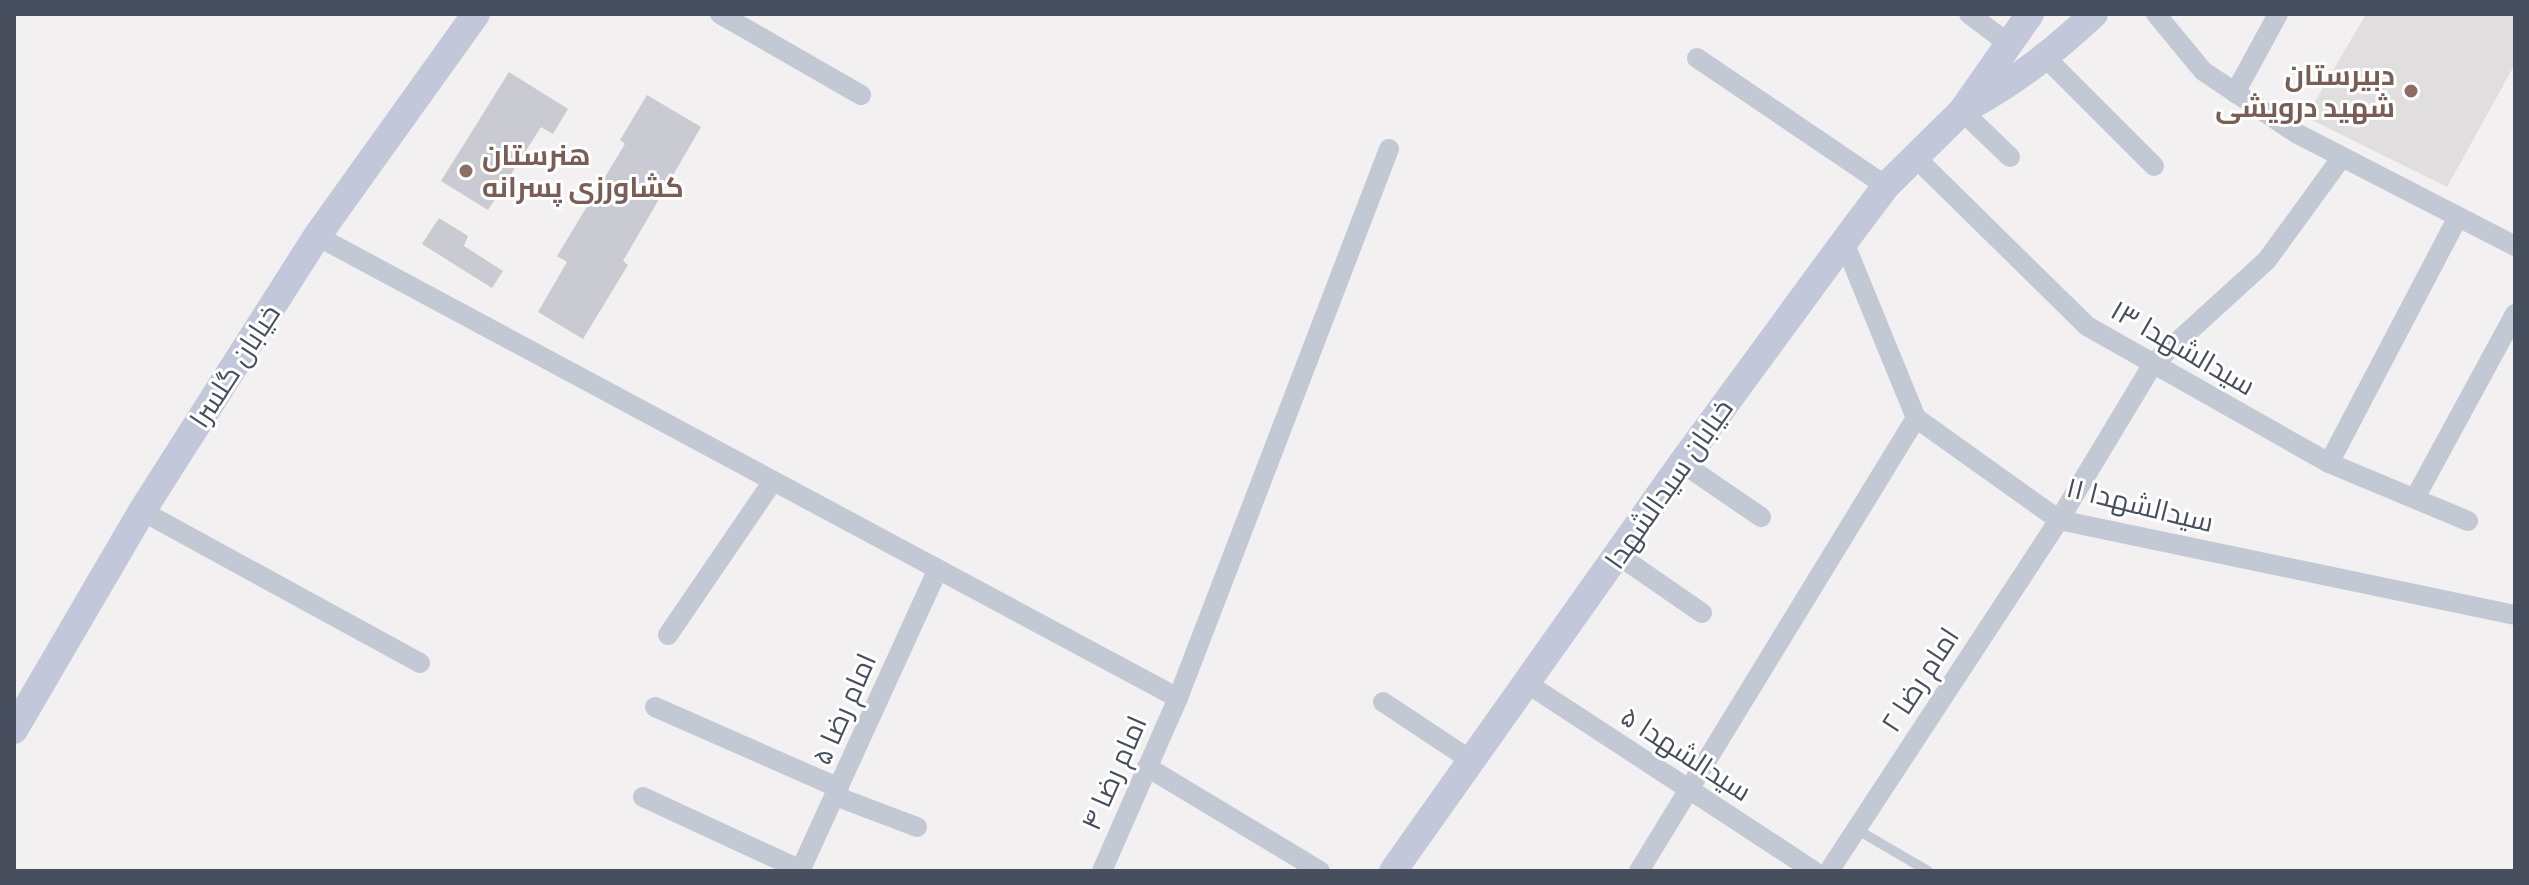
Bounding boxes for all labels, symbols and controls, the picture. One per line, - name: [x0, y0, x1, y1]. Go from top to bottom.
- place label: دبیرستان شهید درویشی: [2215, 59, 2395, 125]
- marker: دبیرستان شهید درویشی: [2402, 82, 2420, 100]
- place label: هنرستان کشاورزی پسرانه: [482, 139, 684, 207]
- marker: هنرستان کشاورزی پسرانه: [457, 162, 475, 180]
- street label: سیدالشهدا ۱۳: [2105, 293, 2261, 403]
- street label: خیابان گلسرا: [183, 298, 287, 434]
- street label: خیابان سیدالشهدا: [1598, 393, 1740, 575]
- street label: سیدالشهدا ۱۱: [2063, 471, 2217, 539]
- street label: امام رضا ۲: [1874, 622, 1968, 740]
- street label: امام رضا ۵: [805, 648, 886, 771]
- street label: سیدالشهدا ۵: [1615, 700, 1757, 808]
- street label: امام رضا ۴: [1074, 711, 1157, 836]

